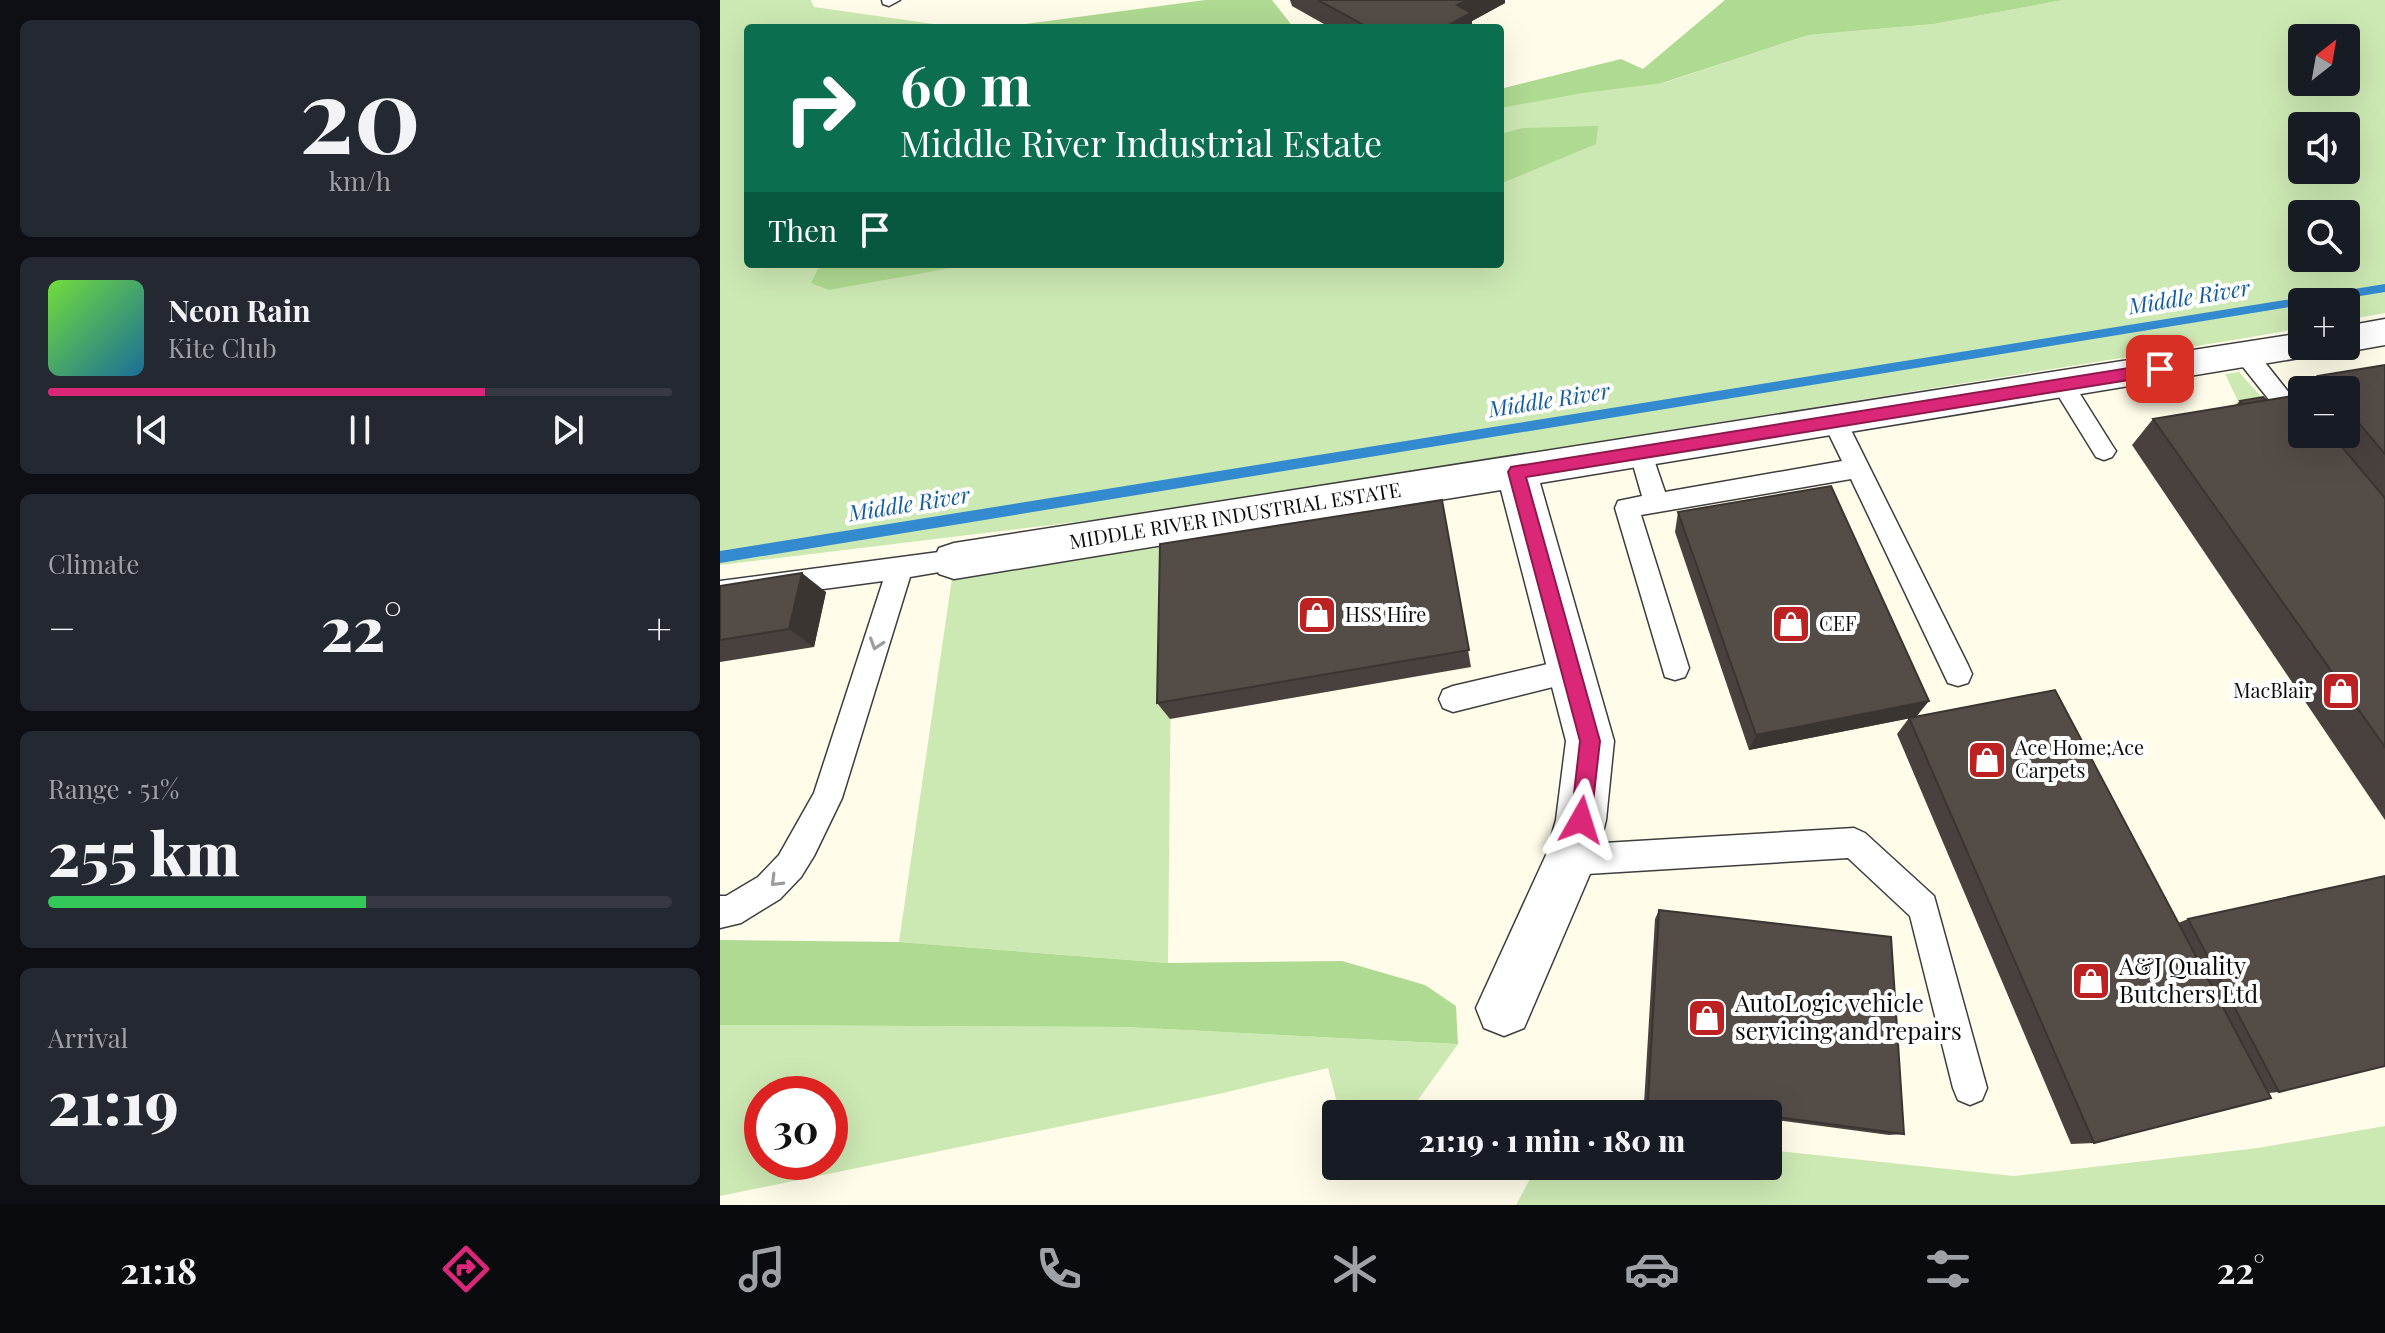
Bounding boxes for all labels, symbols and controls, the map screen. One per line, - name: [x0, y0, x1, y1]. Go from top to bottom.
- north arrow: [2288, 24, 2360, 96]
- map controls: [2288, 24, 2360, 448]
- text: 20: [299, 41, 421, 180]
- text: 60 m: [900, 46, 1031, 121]
- icon: right: [768, 56, 872, 160]
- button: sound: [2288, 112, 2360, 184]
- text: Middle River Industrial Estate: [900, 118, 1382, 166]
- text: km/h: [329, 163, 391, 198]
- button: search: [2288, 200, 2360, 272]
- icon: arrive: [853, 208, 897, 252]
- text: Then: [768, 210, 837, 250]
- water label: Middle River: [2125, 272, 2252, 321]
- button: +: [2288, 288, 2360, 360]
- text: Neon Rain: [168, 290, 311, 330]
- text: Kite Club: [168, 330, 277, 365]
- pin: [2126, 335, 2194, 403]
- icon: arrive: [2138, 347, 2182, 391]
- water label: Middle River: [1485, 375, 1612, 424]
- button: −: [2288, 376, 2360, 448]
- icon: previous: [130, 408, 174, 452]
- icon: pause: [338, 408, 382, 452]
- icon: next: [546, 408, 590, 452]
- street label: MIDDLE RIVER INDUSTRIAL ESTATE: [1067, 475, 1402, 554]
- water label: Middle River: [845, 479, 972, 528]
- text: Climate: [48, 546, 139, 581]
- text: 22°: [321, 586, 402, 666]
- shop icon: HSS Hire: [1296, 594, 1338, 636]
- text: −: [48, 597, 76, 656]
- text: +: [646, 597, 672, 656]
- place label: HSS Hire: [1345, 600, 1426, 627]
- shop icon: CEF: [1770, 603, 1812, 645]
- place label: CEF: [1819, 609, 1856, 636]
- one-way arrow: [869, 636, 885, 650]
- shop icon: MacBlair: [2320, 670, 2362, 712]
- place label: MacBlair: [2233, 676, 2313, 703]
- place label: Ace Home;Ace Carpets: [2014, 733, 2144, 783]
- shop icon: Ace Home;Ace Carpets: [1966, 739, 2008, 781]
- text: Range · 51%: [48, 771, 179, 806]
- position arrow: [1539, 778, 1623, 862]
- text: 255 km: [48, 811, 240, 891]
- one-way arrow: [770, 871, 785, 886]
- place label: A&J Quality Butchers Ltd: [2118, 949, 2258, 1009]
- shop icon: A&J Quality Butchers Ltd: [2070, 960, 2112, 1002]
- place label: AutoLogic vehicle servicing and repairs: [1734, 986, 1962, 1046]
- shop icon: AutoLogic vehicle servicing and repairs: [1686, 997, 1728, 1039]
- text: Arrival: [48, 1020, 128, 1055]
- text: 21:19: [48, 1060, 179, 1140]
- speed limit sign: 30: [744, 1076, 848, 1180]
- text: 21:19 · 1 min · 180 m: [1419, 1120, 1685, 1160]
- icon: directions: [438, 1241, 494, 1297]
- icon: music: [734, 1241, 790, 1297]
- icon: phone: [1031, 1241, 1087, 1297]
- icon: climate: [1327, 1241, 1383, 1297]
- icon: car: [1624, 1241, 1680, 1297]
- icon: filters: [1920, 1241, 1976, 1297]
- text: 21:18: [120, 1245, 197, 1293]
- text: 22°: [2217, 1245, 2265, 1293]

